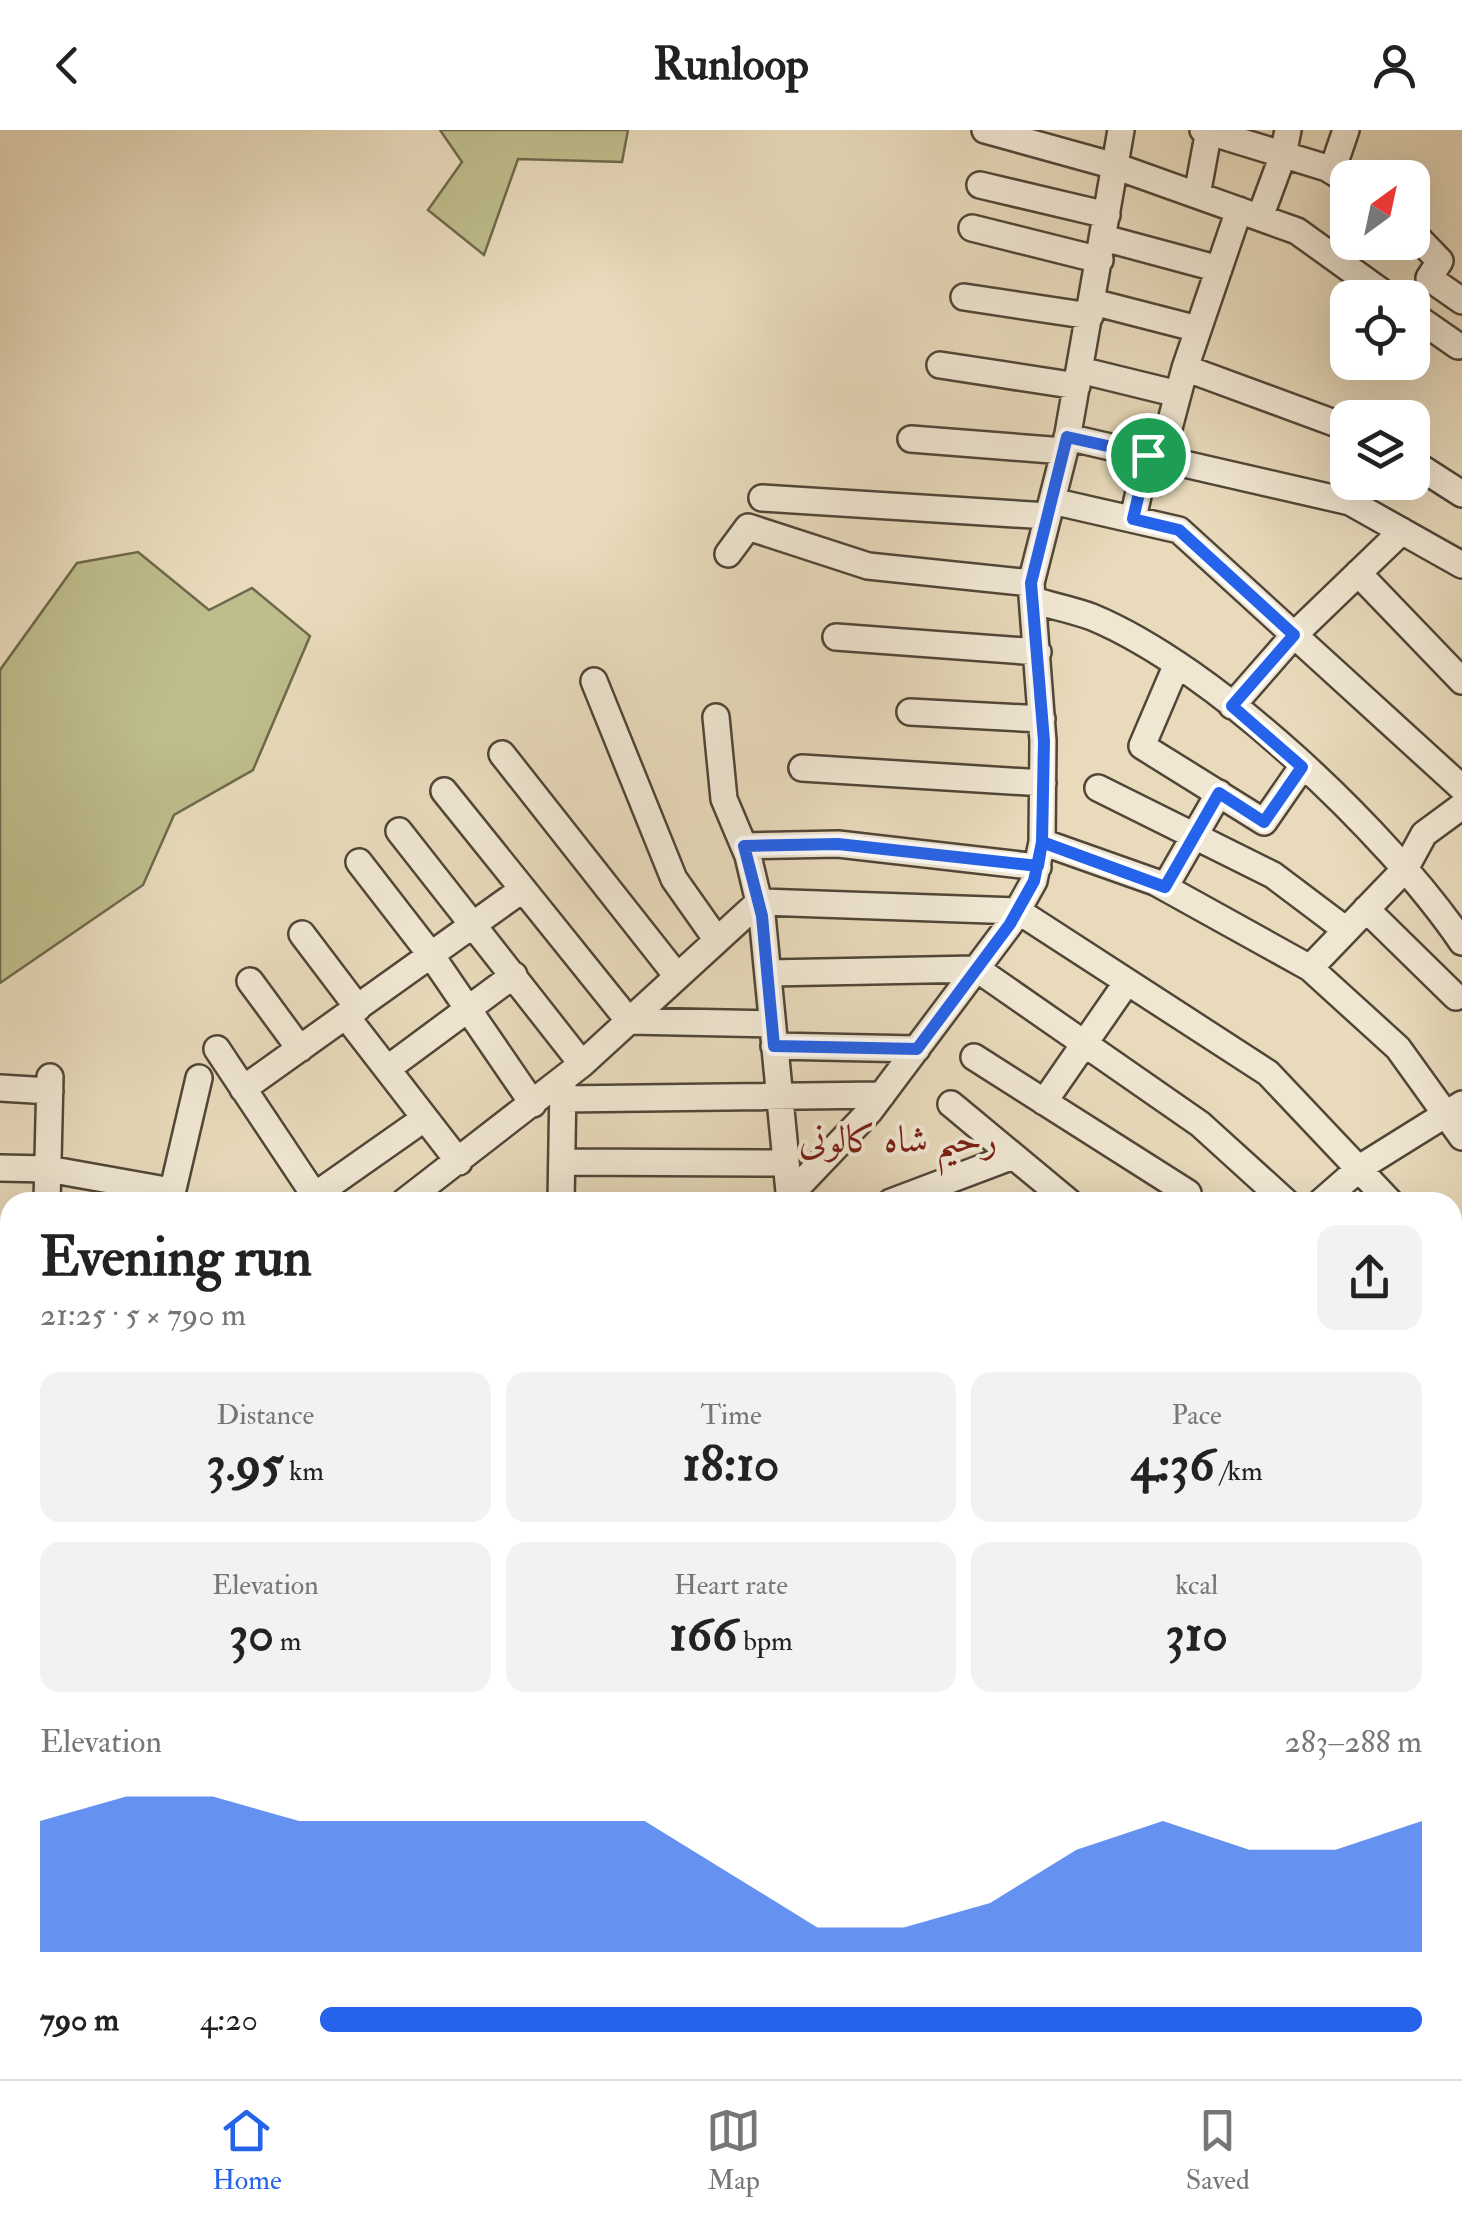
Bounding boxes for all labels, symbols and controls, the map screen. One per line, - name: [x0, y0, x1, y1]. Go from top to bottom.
- text: Runloop: [653, 37, 809, 93]
- icon: back: [40, 38, 95, 93]
- icon: person: [1367, 38, 1422, 93]
- north arrow: [1330, 160, 1430, 260]
- map controls: [1330, 160, 1430, 500]
- button: locate: [1330, 280, 1430, 380]
- button: layers: [1330, 400, 1430, 500]
- pin: [1106, 413, 1191, 498]
- icon: arrive: [1121, 428, 1176, 483]
- district label: رحیم شاہ کالونی: [799, 1116, 997, 1177]
- text: Evening run: [40, 1223, 312, 1292]
- button: share: [1317, 1225, 1422, 1330]
- text: 21:25 · 5 × 790 m: [40, 1295, 246, 1335]
- text: Distance: [216, 1398, 314, 1433]
- text: Time: [700, 1398, 762, 1433]
- text: Pace: [1172, 1398, 1222, 1433]
- text: 3.95: [207, 1433, 283, 1496]
- text: 18:10: [683, 1433, 779, 1496]
- text: 4:36: [1131, 1433, 1214, 1496]
- text: km: [283, 1454, 324, 1489]
- text: /km: [1214, 1454, 1263, 1489]
- text: Elevation: [212, 1568, 319, 1603]
- text: Heart rate: [674, 1568, 788, 1603]
- text: kcal: [1175, 1568, 1218, 1603]
- text: 30: [229, 1603, 274, 1666]
- text: 166: [669, 1603, 737, 1666]
- text: 310: [1165, 1603, 1228, 1666]
- text: m: [274, 1624, 302, 1659]
- text: bpm: [737, 1624, 793, 1659]
- text: Elevation: [40, 1722, 162, 1762]
- text: 283–288 m: [1284, 1722, 1422, 1762]
- text: 790 m: [40, 2000, 119, 2040]
- text: 4:20: [200, 2000, 258, 2040]
- tab: Home: [212, 2103, 282, 2198]
- tab: Map: [706, 2103, 761, 2198]
- tab: Saved: [1186, 2103, 1250, 2198]

